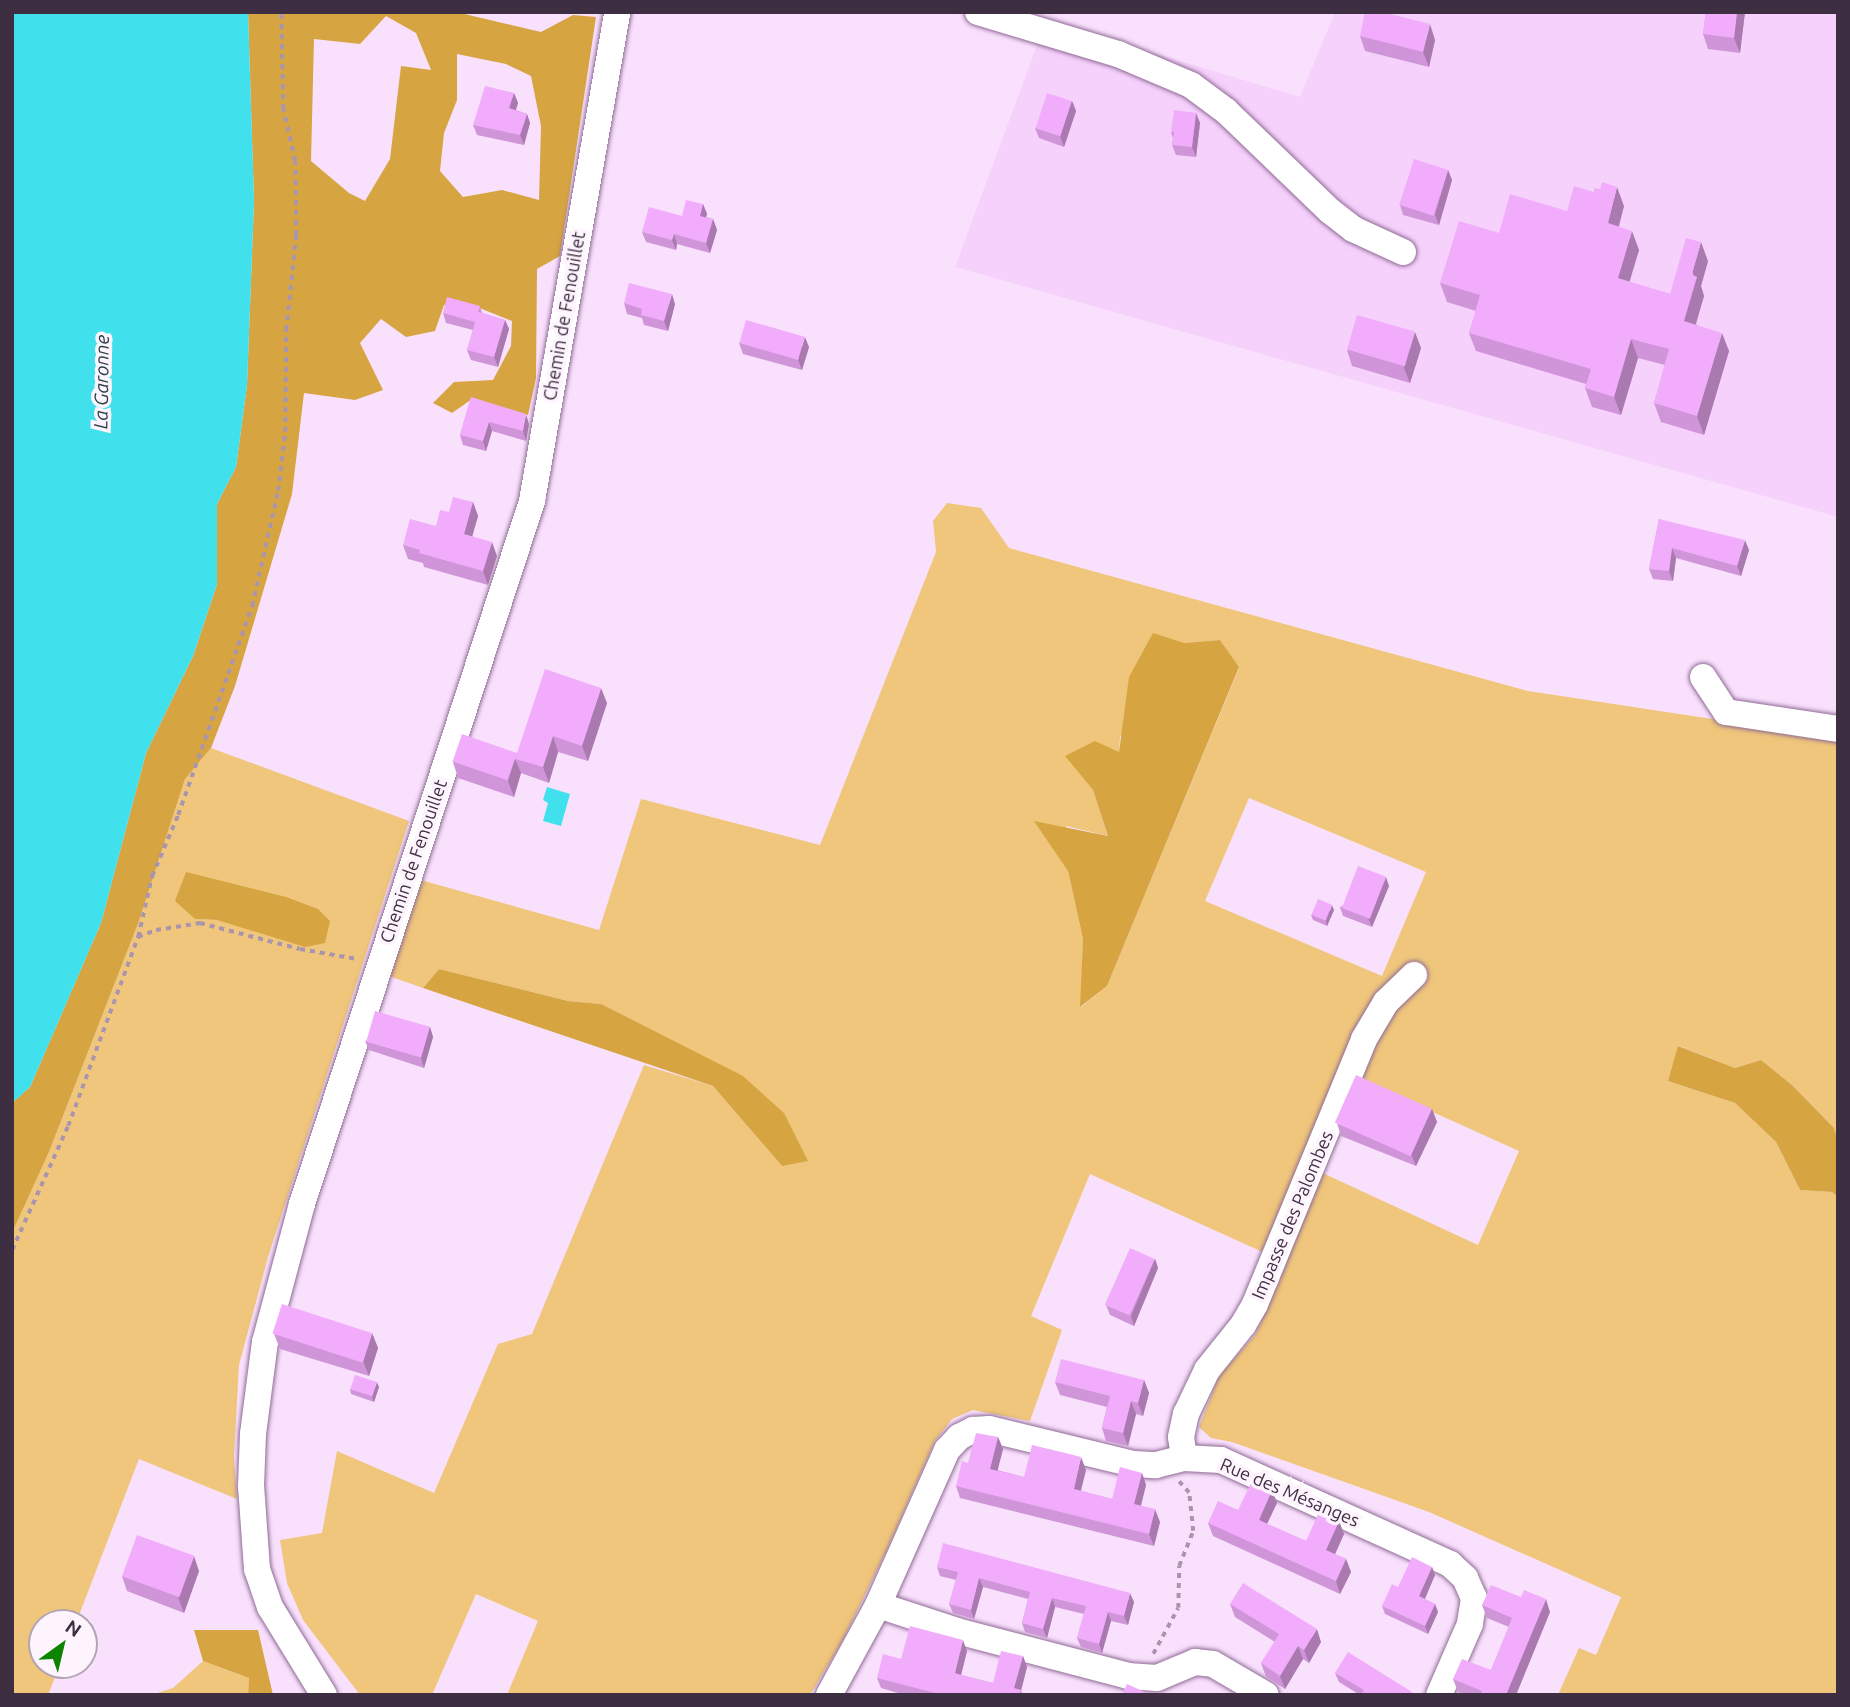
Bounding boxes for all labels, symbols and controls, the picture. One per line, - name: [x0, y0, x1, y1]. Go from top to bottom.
- street label: Chemin de Fenouillet: [538, 230, 590, 402]
- water label: La Garonne: [90, 335, 114, 429]
- street label: Chemin de Fenouillet: [375, 776, 451, 946]
- street label: Impasse des Palombes: [1247, 1128, 1337, 1302]
- street label: Rue des Mésanges: [1217, 1453, 1363, 1531]
- north arrow: [28, 1609, 98, 1679]
- text: N: [62, 1615, 86, 1641]

